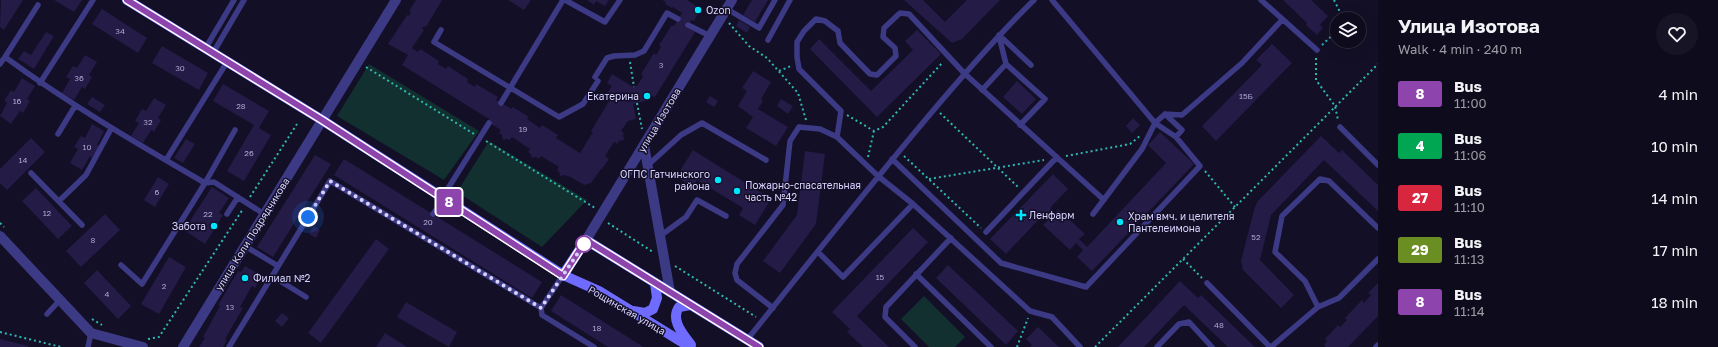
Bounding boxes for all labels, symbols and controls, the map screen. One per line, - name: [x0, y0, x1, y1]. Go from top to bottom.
- place label: Ozon: [706, 4, 731, 16]
- marker: Ozon: [693, 5, 703, 15]
- map controls: [1330, 12, 1366, 48]
- button: layers: [1330, 12, 1366, 48]
- button: heart: [1656, 13, 1698, 55]
- text: Улица Изотова: [1398, 14, 1540, 37]
- house number: 34: [115, 26, 125, 36]
- text: Walk · 4 min · 240 m: [1398, 41, 1522, 57]
- house number: 3: [659, 60, 664, 70]
- house number: 30: [175, 63, 185, 73]
- house number: 36: [74, 73, 84, 83]
- text: Bus: [1454, 77, 1482, 95]
- text: 8: [1416, 85, 1424, 102]
- text: 4 min: [1659, 85, 1698, 103]
- street label: улица Изотова: [635, 86, 683, 154]
- place label: Екатерина: [587, 90, 639, 102]
- marker: Екатерина: [642, 91, 652, 101]
- house number: 15Б: [1239, 91, 1253, 101]
- text: 11:00: [1454, 95, 1487, 111]
- house number: 16: [13, 96, 22, 106]
- house number: 28: [236, 101, 246, 111]
- house number: 32: [143, 117, 153, 127]
- house number: 19: [519, 124, 528, 134]
- text: Bus: [1454, 129, 1482, 147]
- text: 4: [1416, 137, 1424, 154]
- text: 10 min: [1651, 137, 1698, 155]
- house number: 10: [83, 142, 91, 152]
- text: 11:06: [1454, 147, 1486, 163]
- house number: 26: [244, 148, 254, 158]
- house number: 14: [19, 155, 27, 165]
- place label: ОГПС Гатчинского района: [620, 168, 710, 192]
- street label: улица Коли Подрядчикова: [212, 175, 292, 293]
- marker: ОГПС Гатчинского района: [713, 175, 723, 185]
- place label: Пожарно-спасательная часть №42: [745, 179, 861, 203]
- text: Bus: [1454, 181, 1482, 199]
- marker: Пожарно-спасательная часть №42: [732, 186, 742, 196]
- house number: 6: [155, 187, 160, 197]
- line badge: 8: [436, 189, 462, 215]
- text: 27: [1412, 189, 1428, 206]
- text: 14 min: [1651, 189, 1698, 207]
- text: 8: [445, 193, 453, 210]
- text: 11:10: [1454, 199, 1485, 215]
- your location: [298, 207, 318, 227]
- house number: 12: [43, 208, 52, 218]
- house number: 22: [203, 209, 213, 219]
- place label: Ленфарм: [1029, 209, 1074, 221]
- marker: Ленфарм: [1016, 210, 1026, 220]
- place label: Храм вмч. и целителя Пантелеимона: [1128, 210, 1235, 234]
- house number: 20: [423, 217, 433, 227]
- marker: Храм вмч. и целителя Пантелеимона: [1115, 217, 1125, 227]
- place label: Забота: [172, 220, 206, 232]
- marker: Забота: [209, 221, 219, 231]
- house number: 52: [1251, 232, 1261, 242]
- text: Bus: [1454, 233, 1482, 251]
- house number: 8: [91, 235, 96, 245]
- unlabelled marker: [575, 235, 593, 253]
- text: 29: [1411, 241, 1429, 258]
- text: 17 min: [1653, 241, 1698, 259]
- text: 11:13: [1454, 251, 1484, 267]
- place label: Филиал №2: [253, 272, 311, 284]
- house number: 15: [876, 272, 885, 282]
- marker: Филиал №2: [240, 273, 250, 283]
- house number: 2: [162, 281, 167, 291]
- street label: Рощинская улица: [586, 283, 668, 337]
- text: Bus: [1454, 285, 1482, 303]
- house number: 4: [105, 289, 110, 299]
- text: 8: [1416, 293, 1424, 310]
- text: 18 min: [1651, 293, 1698, 311]
- house number: 13: [226, 302, 235, 312]
- text: 11:14: [1454, 303, 1485, 319]
- house number: 48: [1214, 320, 1224, 330]
- house number: 18: [593, 323, 601, 333]

